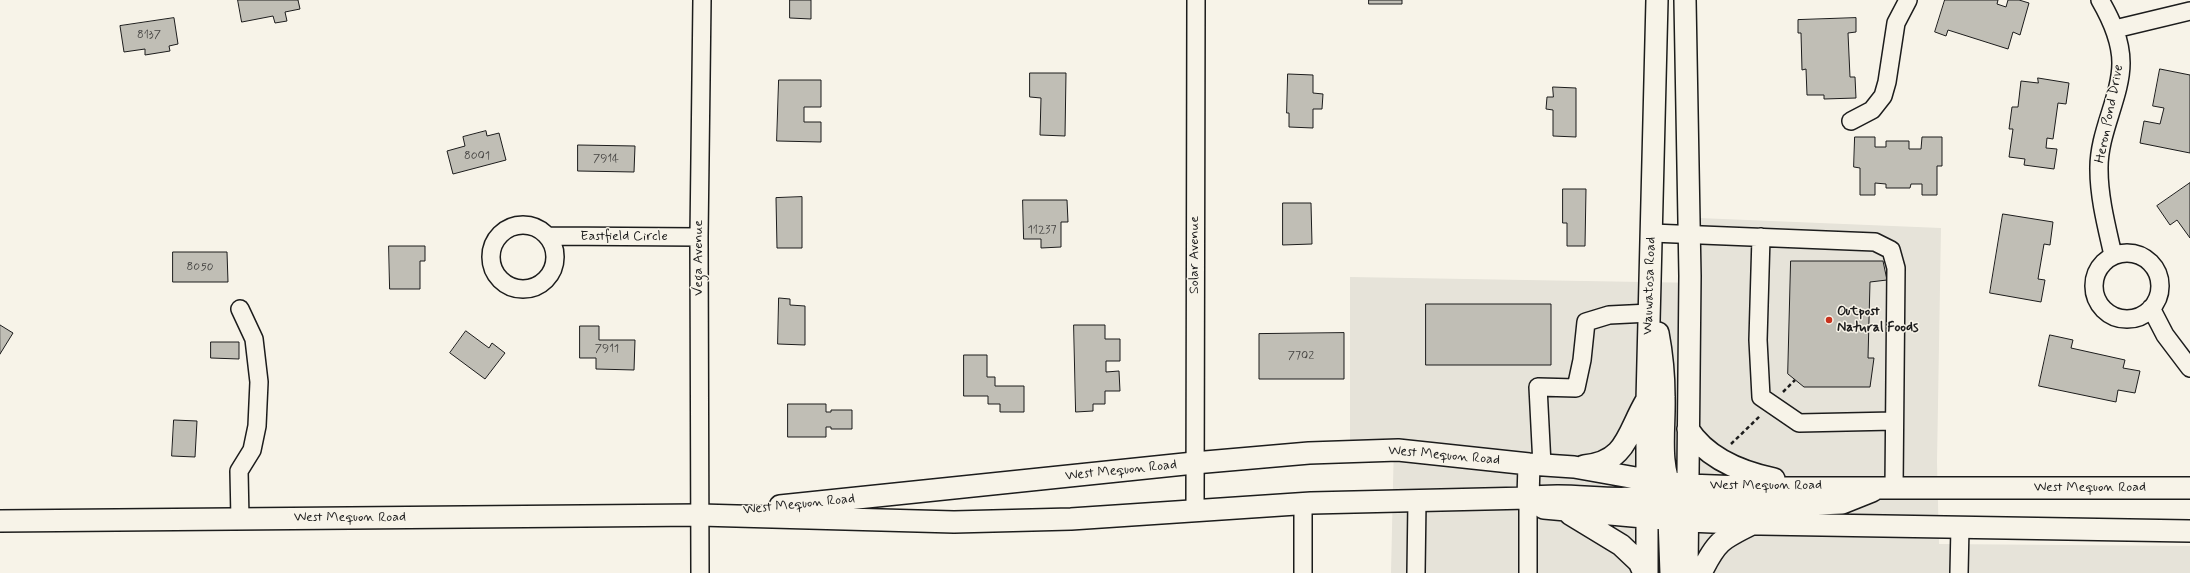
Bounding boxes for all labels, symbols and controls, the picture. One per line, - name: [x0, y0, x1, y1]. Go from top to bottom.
- house number: 8137: [137, 28, 161, 42]
- street label: Heron Pond Drive: [2092, 63, 2128, 165]
- house number: 8001: [464, 149, 490, 163]
- house number: 7914: [593, 152, 619, 166]
- street label: Solar Avenue: [1187, 216, 1203, 294]
- street label: Vega Avenue: [691, 220, 707, 296]
- house number: 11237: [1027, 223, 1057, 237]
- street label: Eastfield Circle: [580, 229, 668, 245]
- street label: Wauwatosa Road: [1640, 237, 1660, 335]
- house number: 8050: [186, 260, 214, 274]
- place label: Outpost Natural Foods: [1837, 304, 1918, 336]
- marker: Outpost Natural Foods: [1824, 315, 1834, 325]
- house number: 7911: [595, 342, 619, 356]
- house number: 7702: [1288, 349, 1314, 363]
- street label: West Mequon Road: [1387, 443, 1501, 469]
- street label: West Mequon Road: [1064, 457, 1178, 485]
- street label: West Mequon Road: [1710, 478, 1822, 494]
- street label: West Mequon Road: [2034, 480, 2146, 496]
- street label: West Mequon Road: [742, 491, 856, 519]
- street label: West Mequon Road: [294, 510, 406, 526]

